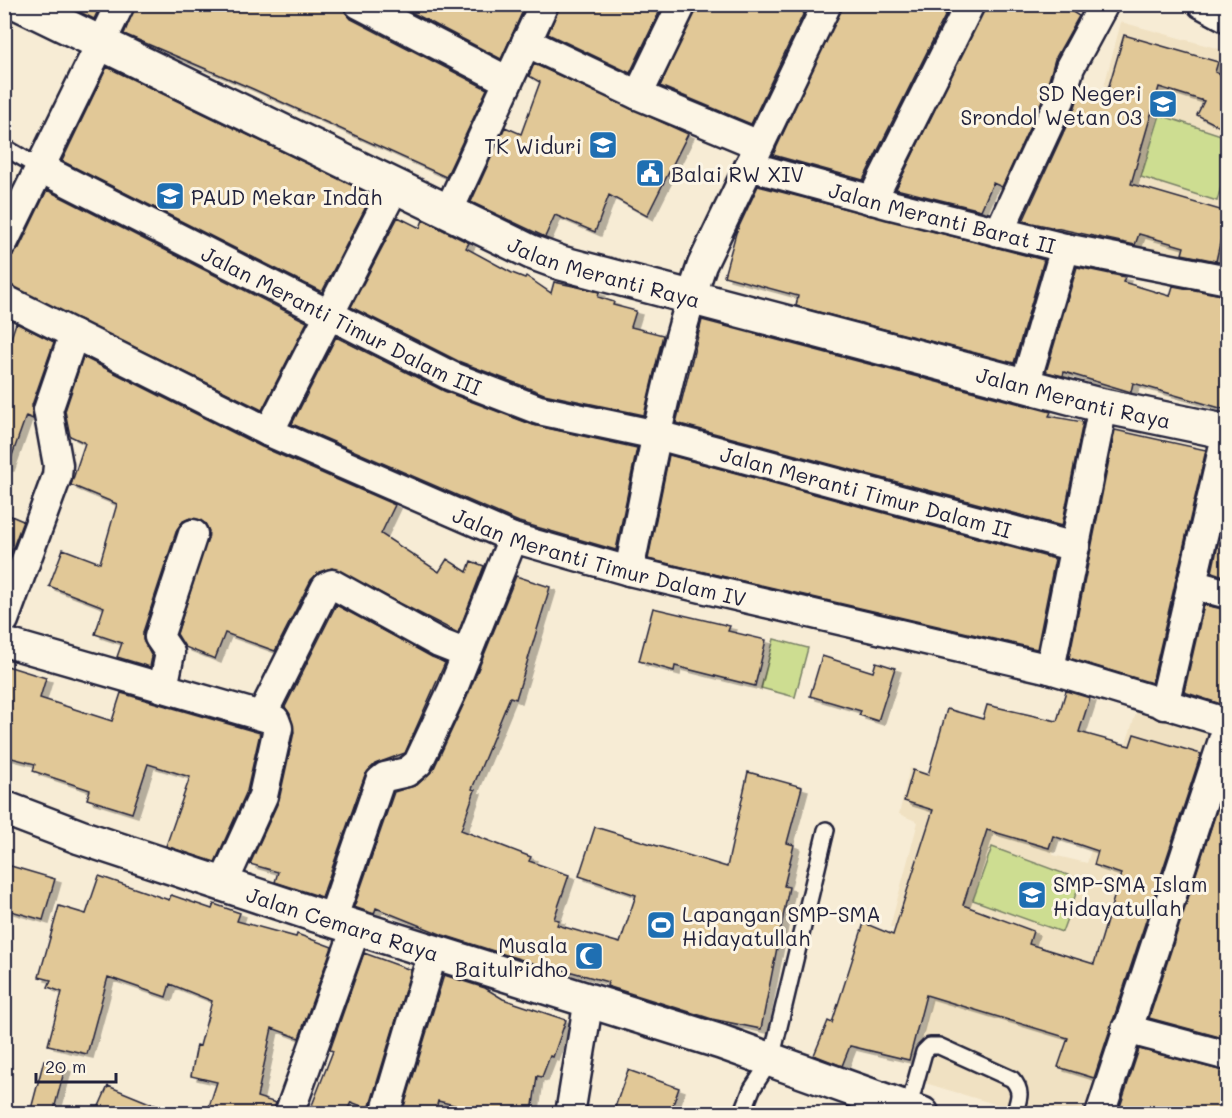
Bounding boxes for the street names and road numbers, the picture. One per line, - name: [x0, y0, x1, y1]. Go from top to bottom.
- street label: Jalan Meranti Barat II: [826, 175, 1059, 259]
- street label: Jalan Meranti Raya: [504, 229, 703, 313]
- street label: Jalan Meranti Timur Dalam III: [197, 239, 486, 400]
- street label: Jalan Meranti Raya: [974, 360, 1174, 433]
- street label: Jalan Meranti Timur Dalam II: [718, 439, 1015, 543]
- street label: Jalan Meranti Timur Dalam IV: [449, 500, 749, 611]
- street label: Jalan Cemara Raya: [243, 880, 442, 966]

